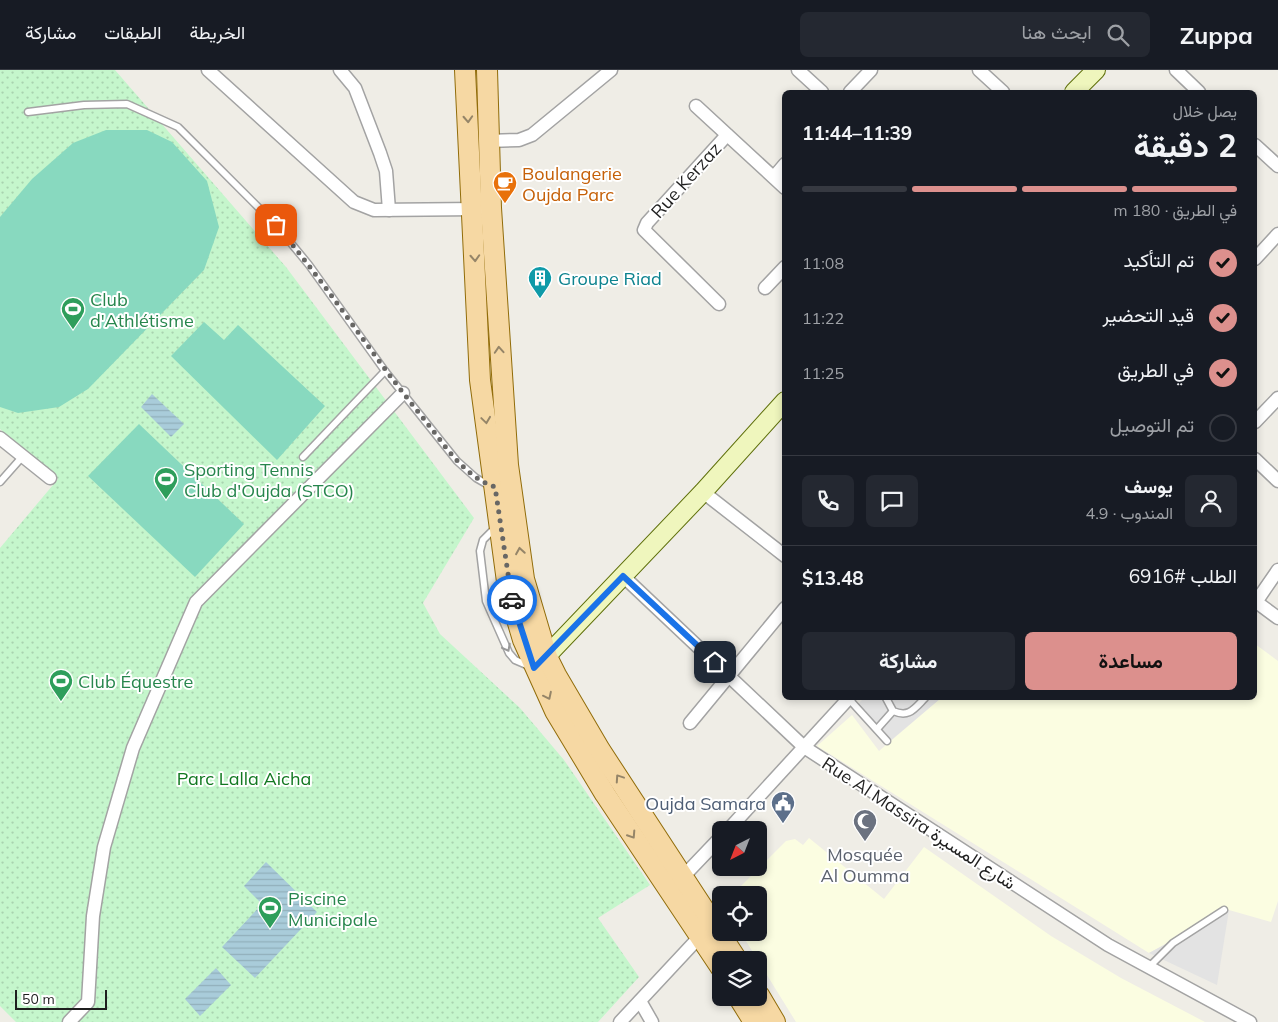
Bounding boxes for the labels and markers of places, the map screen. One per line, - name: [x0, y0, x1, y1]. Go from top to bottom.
- place label: Boulangerie Oujda Parc: [522, 162, 622, 206]
- cafe icon: Boulangerie Oujda Parc: [492, 170, 518, 204]
- pin: [255, 204, 297, 246]
- building icon: Groupe Riad: [527, 265, 553, 299]
- place label: Groupe Riad: [558, 267, 662, 290]
- place label: Club d'Athlétisme: [90, 288, 194, 332]
- sports icon: Club d'Athlétisme: [60, 296, 86, 330]
- place label: Sporting Tennis Club d'Oujda (STCO): [184, 458, 354, 502]
- sports icon: Sporting Tennis Club d'Oujda (STCO): [153, 466, 179, 500]
- pin: [694, 641, 736, 683]
- sports icon: Club Équestre: [48, 668, 74, 702]
- place label: Club Équestre: [78, 670, 193, 693]
- public building icon: Oujda Samara: [770, 790, 796, 824]
- place label: Oujda Samara: [645, 792, 766, 815]
- mosque icon: Mosquée Al Oumma: [852, 808, 878, 842]
- place label: Mosquée Al Oumma: [821, 843, 909, 887]
- place label: Piscine Municipale: [288, 887, 378, 931]
- sports icon: Piscine Municipale: [257, 895, 283, 929]

